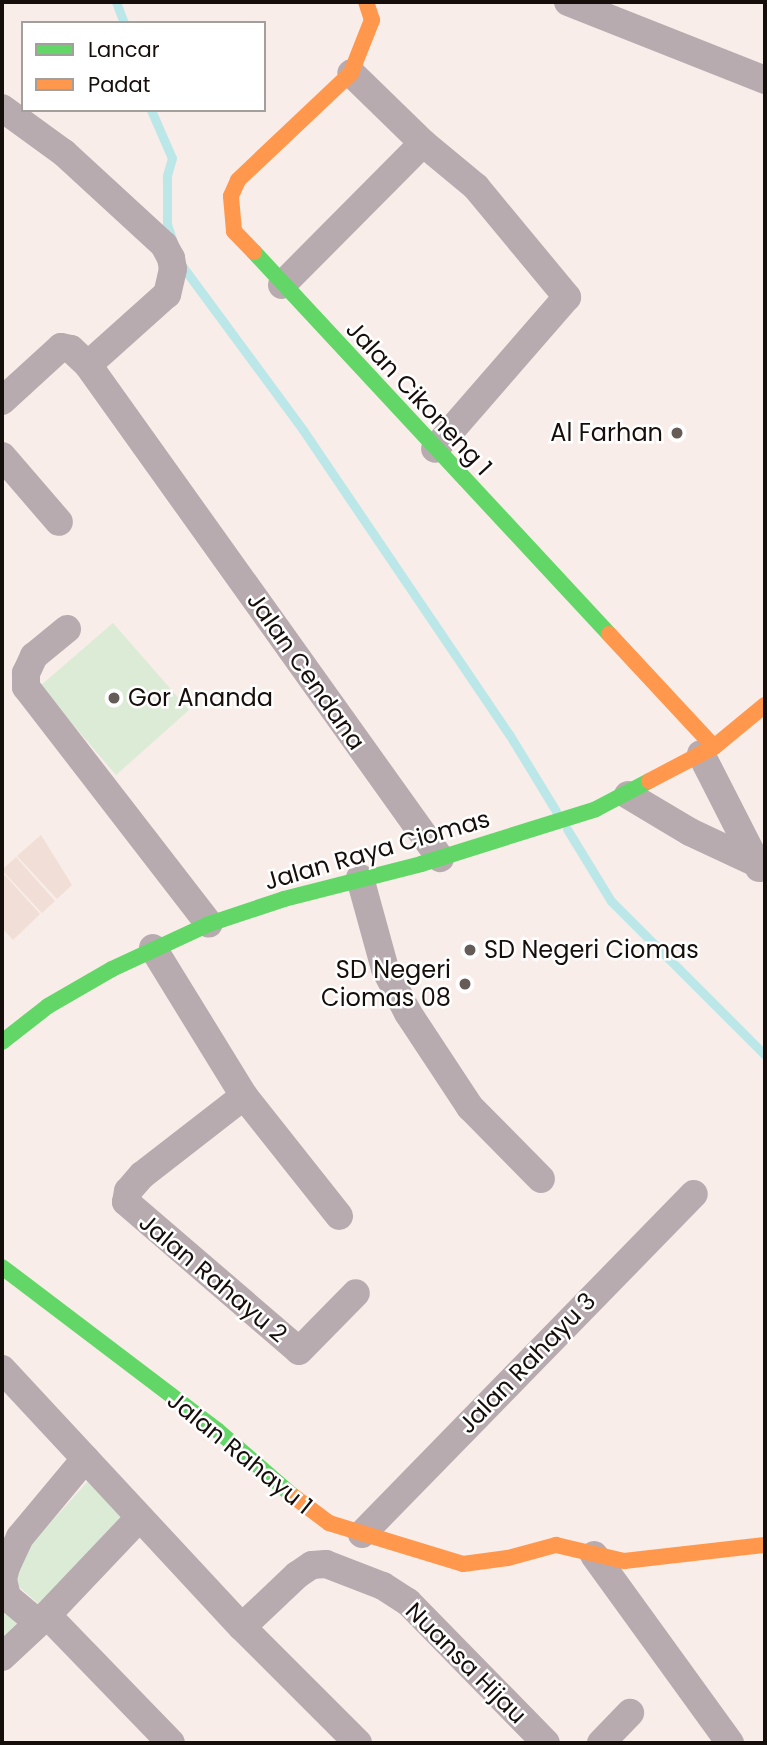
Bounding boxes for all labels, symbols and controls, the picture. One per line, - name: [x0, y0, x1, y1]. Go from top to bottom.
- legend: [21, 21, 266, 112]
- text: Lancar: [88, 35, 159, 64]
- text: Padat: [88, 70, 150, 99]
- street label: Jalan Cikoneng 1: [340, 315, 498, 481]
- place label: Al Farhan: [550, 419, 663, 447]
- marker: Al Farhan: [669, 425, 685, 441]
- street label: Jalan Cendana: [241, 587, 371, 755]
- place label: Gor Ananda: [128, 684, 273, 712]
- marker: Gor Ananda: [106, 690, 122, 706]
- street label: Jalan Raya Ciomas: [261, 804, 493, 896]
- place label: SD Negeri Ciomas: [484, 936, 699, 964]
- marker: SD Negeri Ciomas: [462, 942, 478, 958]
- place label: SD Negeri Ciomas 08: [321, 956, 451, 1012]
- marker: SD Negeri Ciomas 08: [457, 976, 473, 992]
- street label: Jalan Rahayu 2: [133, 1208, 293, 1348]
- street label: Jalan Rahayu 3: [453, 1287, 601, 1439]
- street label: Jalan Rahayu 1: [162, 1386, 318, 1520]
- street label: Nuansa Hijau: [400, 1597, 532, 1729]

